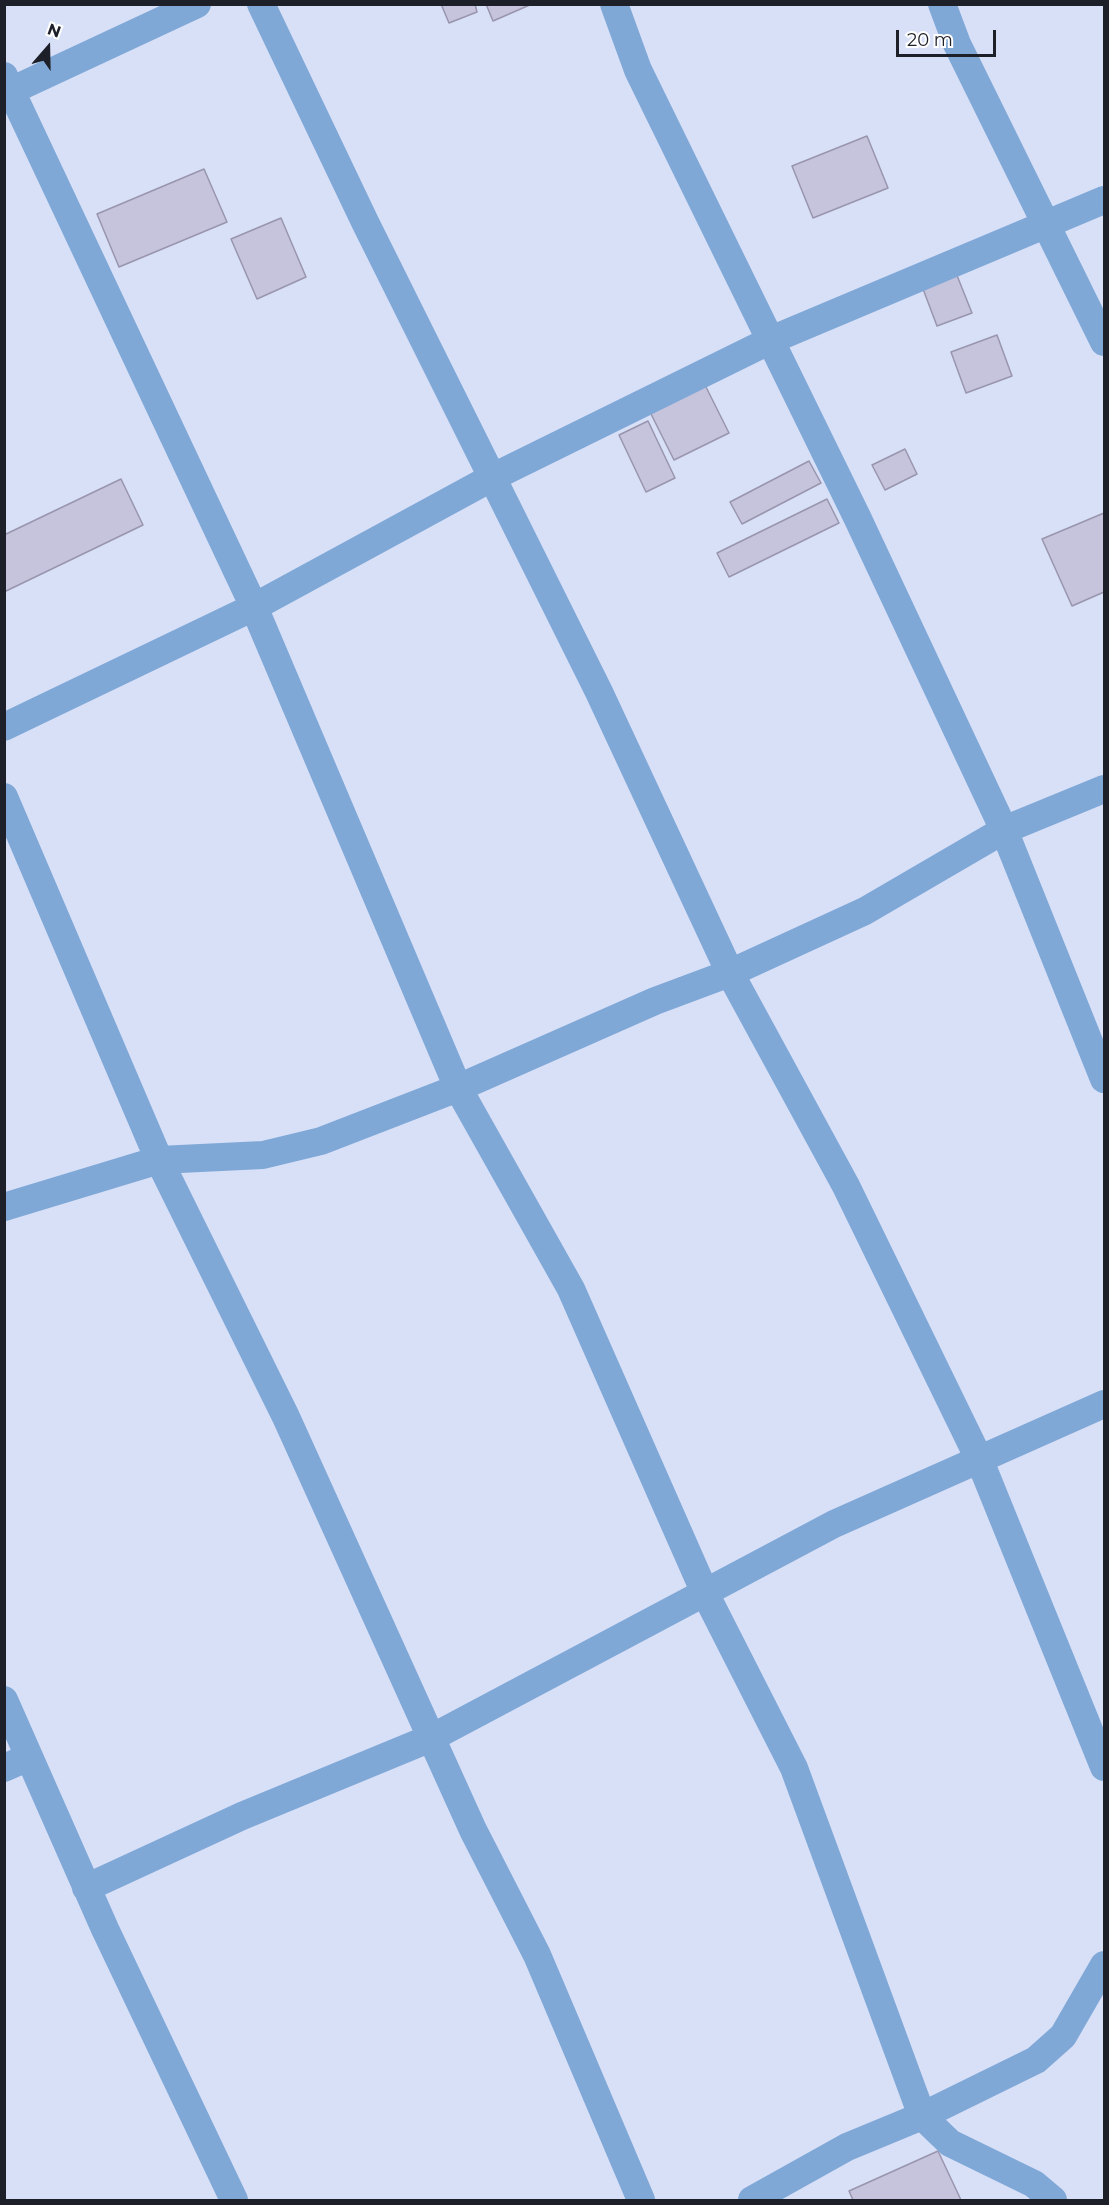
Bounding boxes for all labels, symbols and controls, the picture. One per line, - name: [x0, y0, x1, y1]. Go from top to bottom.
- north arrow: [18, 18, 78, 78]
- scale bar: [899, 18, 1000, 56]
- text: N: [45, 19, 64, 42]
- text: 20 m: [907, 29, 953, 51]

